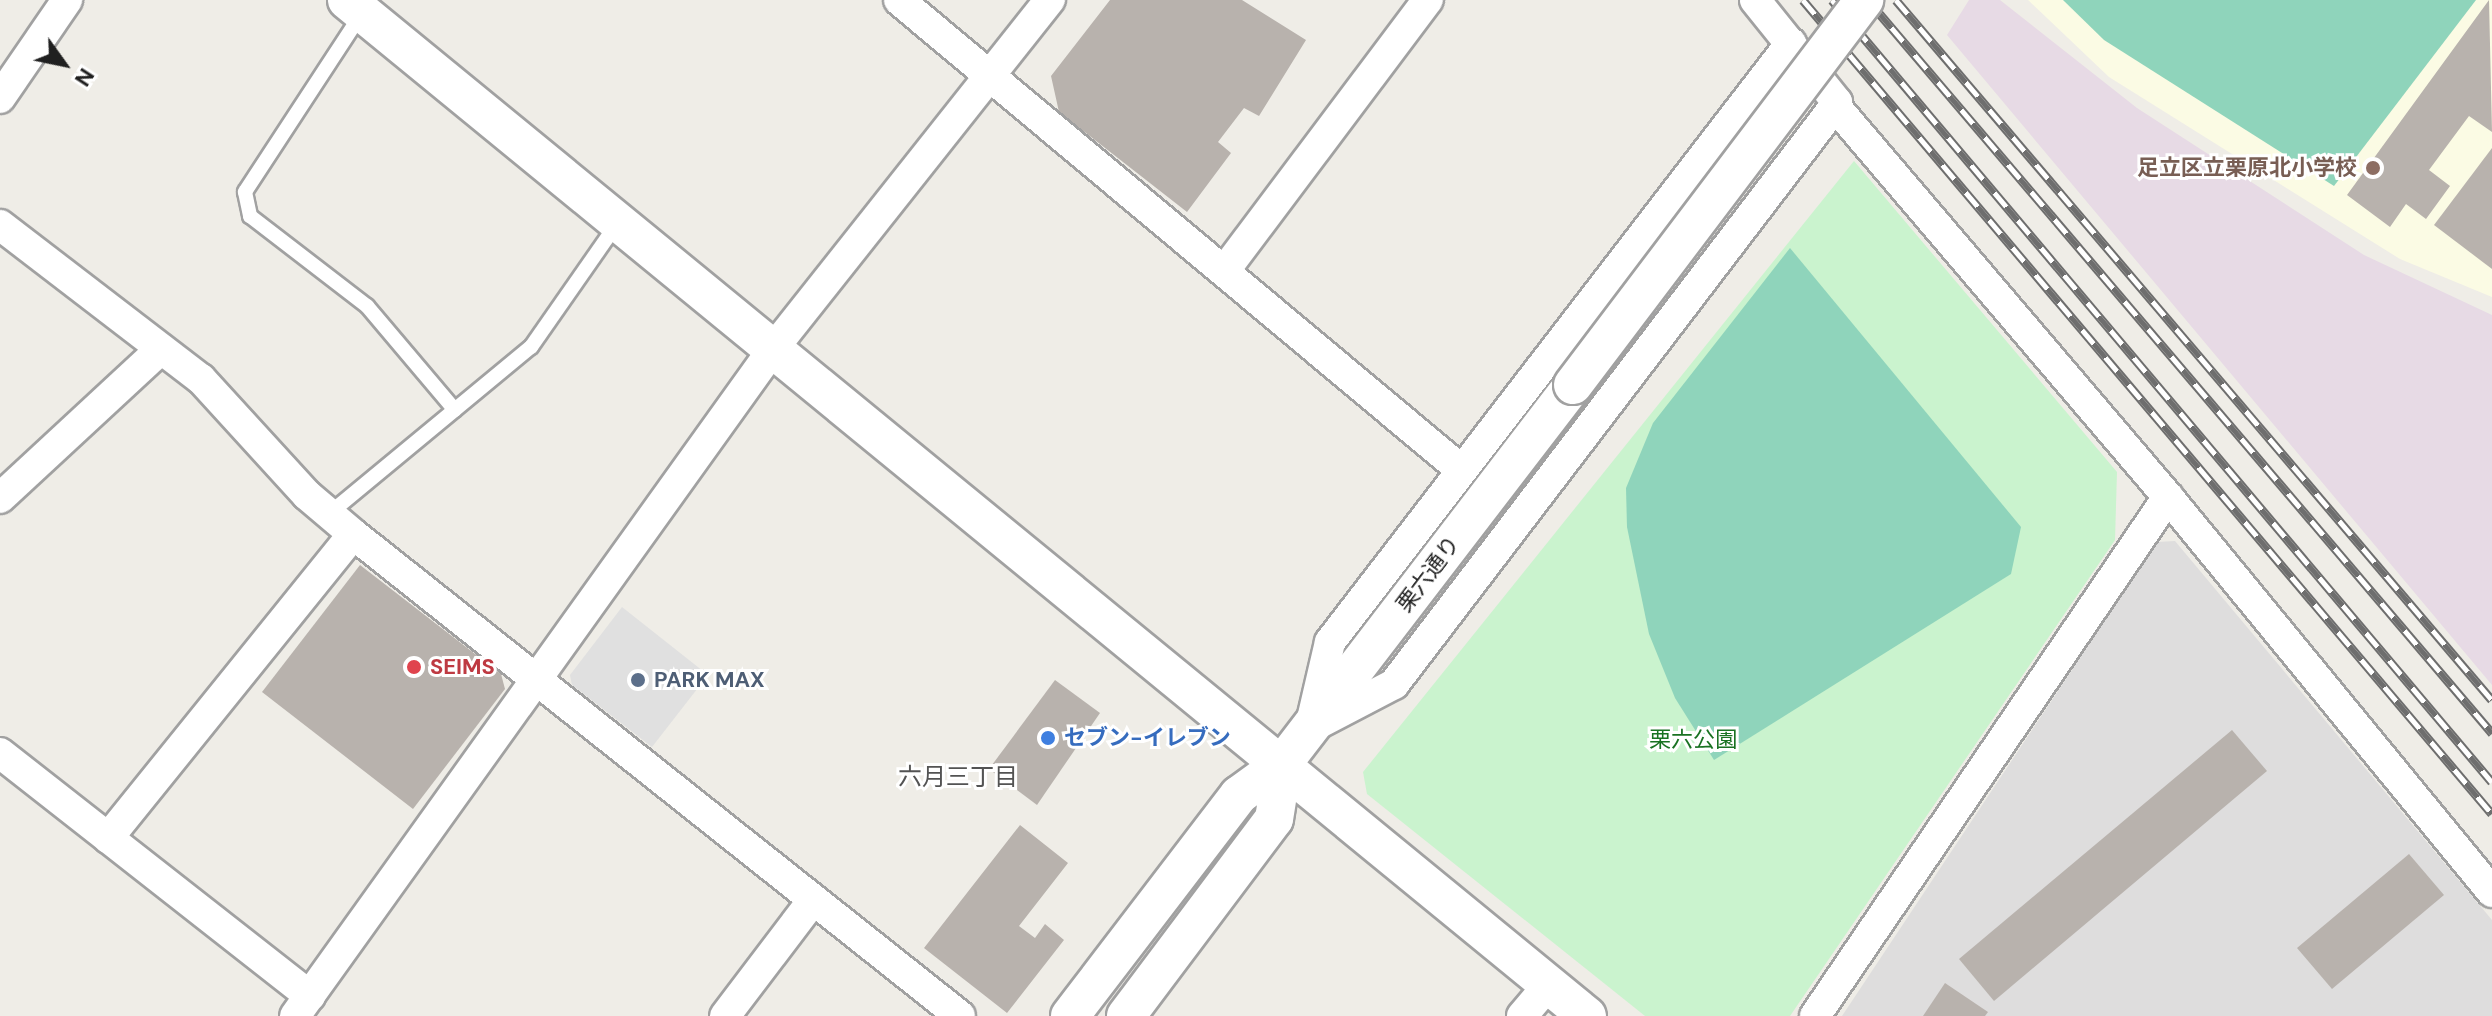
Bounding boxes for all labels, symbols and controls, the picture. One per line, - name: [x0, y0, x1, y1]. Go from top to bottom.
- north arrow: [24, 24, 104, 104]
- text: N: [68, 63, 101, 92]
- place label: 足立区立栗原北小学校: [2137, 155, 2357, 181]
- marker: 足立区立栗原北小学校: [2364, 159, 2382, 177]
- street label: 栗六通り: [1391, 531, 1465, 617]
- place label: SEIMS: [430, 654, 495, 680]
- marker: SEIMS: [405, 658, 423, 676]
- place label: PARK MAX: [654, 667, 765, 693]
- marker: PARK MAX: [629, 671, 647, 689]
- place label: セブン-イレブン: [1064, 725, 1231, 751]
- park label: 栗六公園: [1649, 727, 1737, 753]
- marker: セブン-イレブン: [1039, 729, 1057, 747]
- district label: 六月三丁目: [898, 763, 1018, 791]

